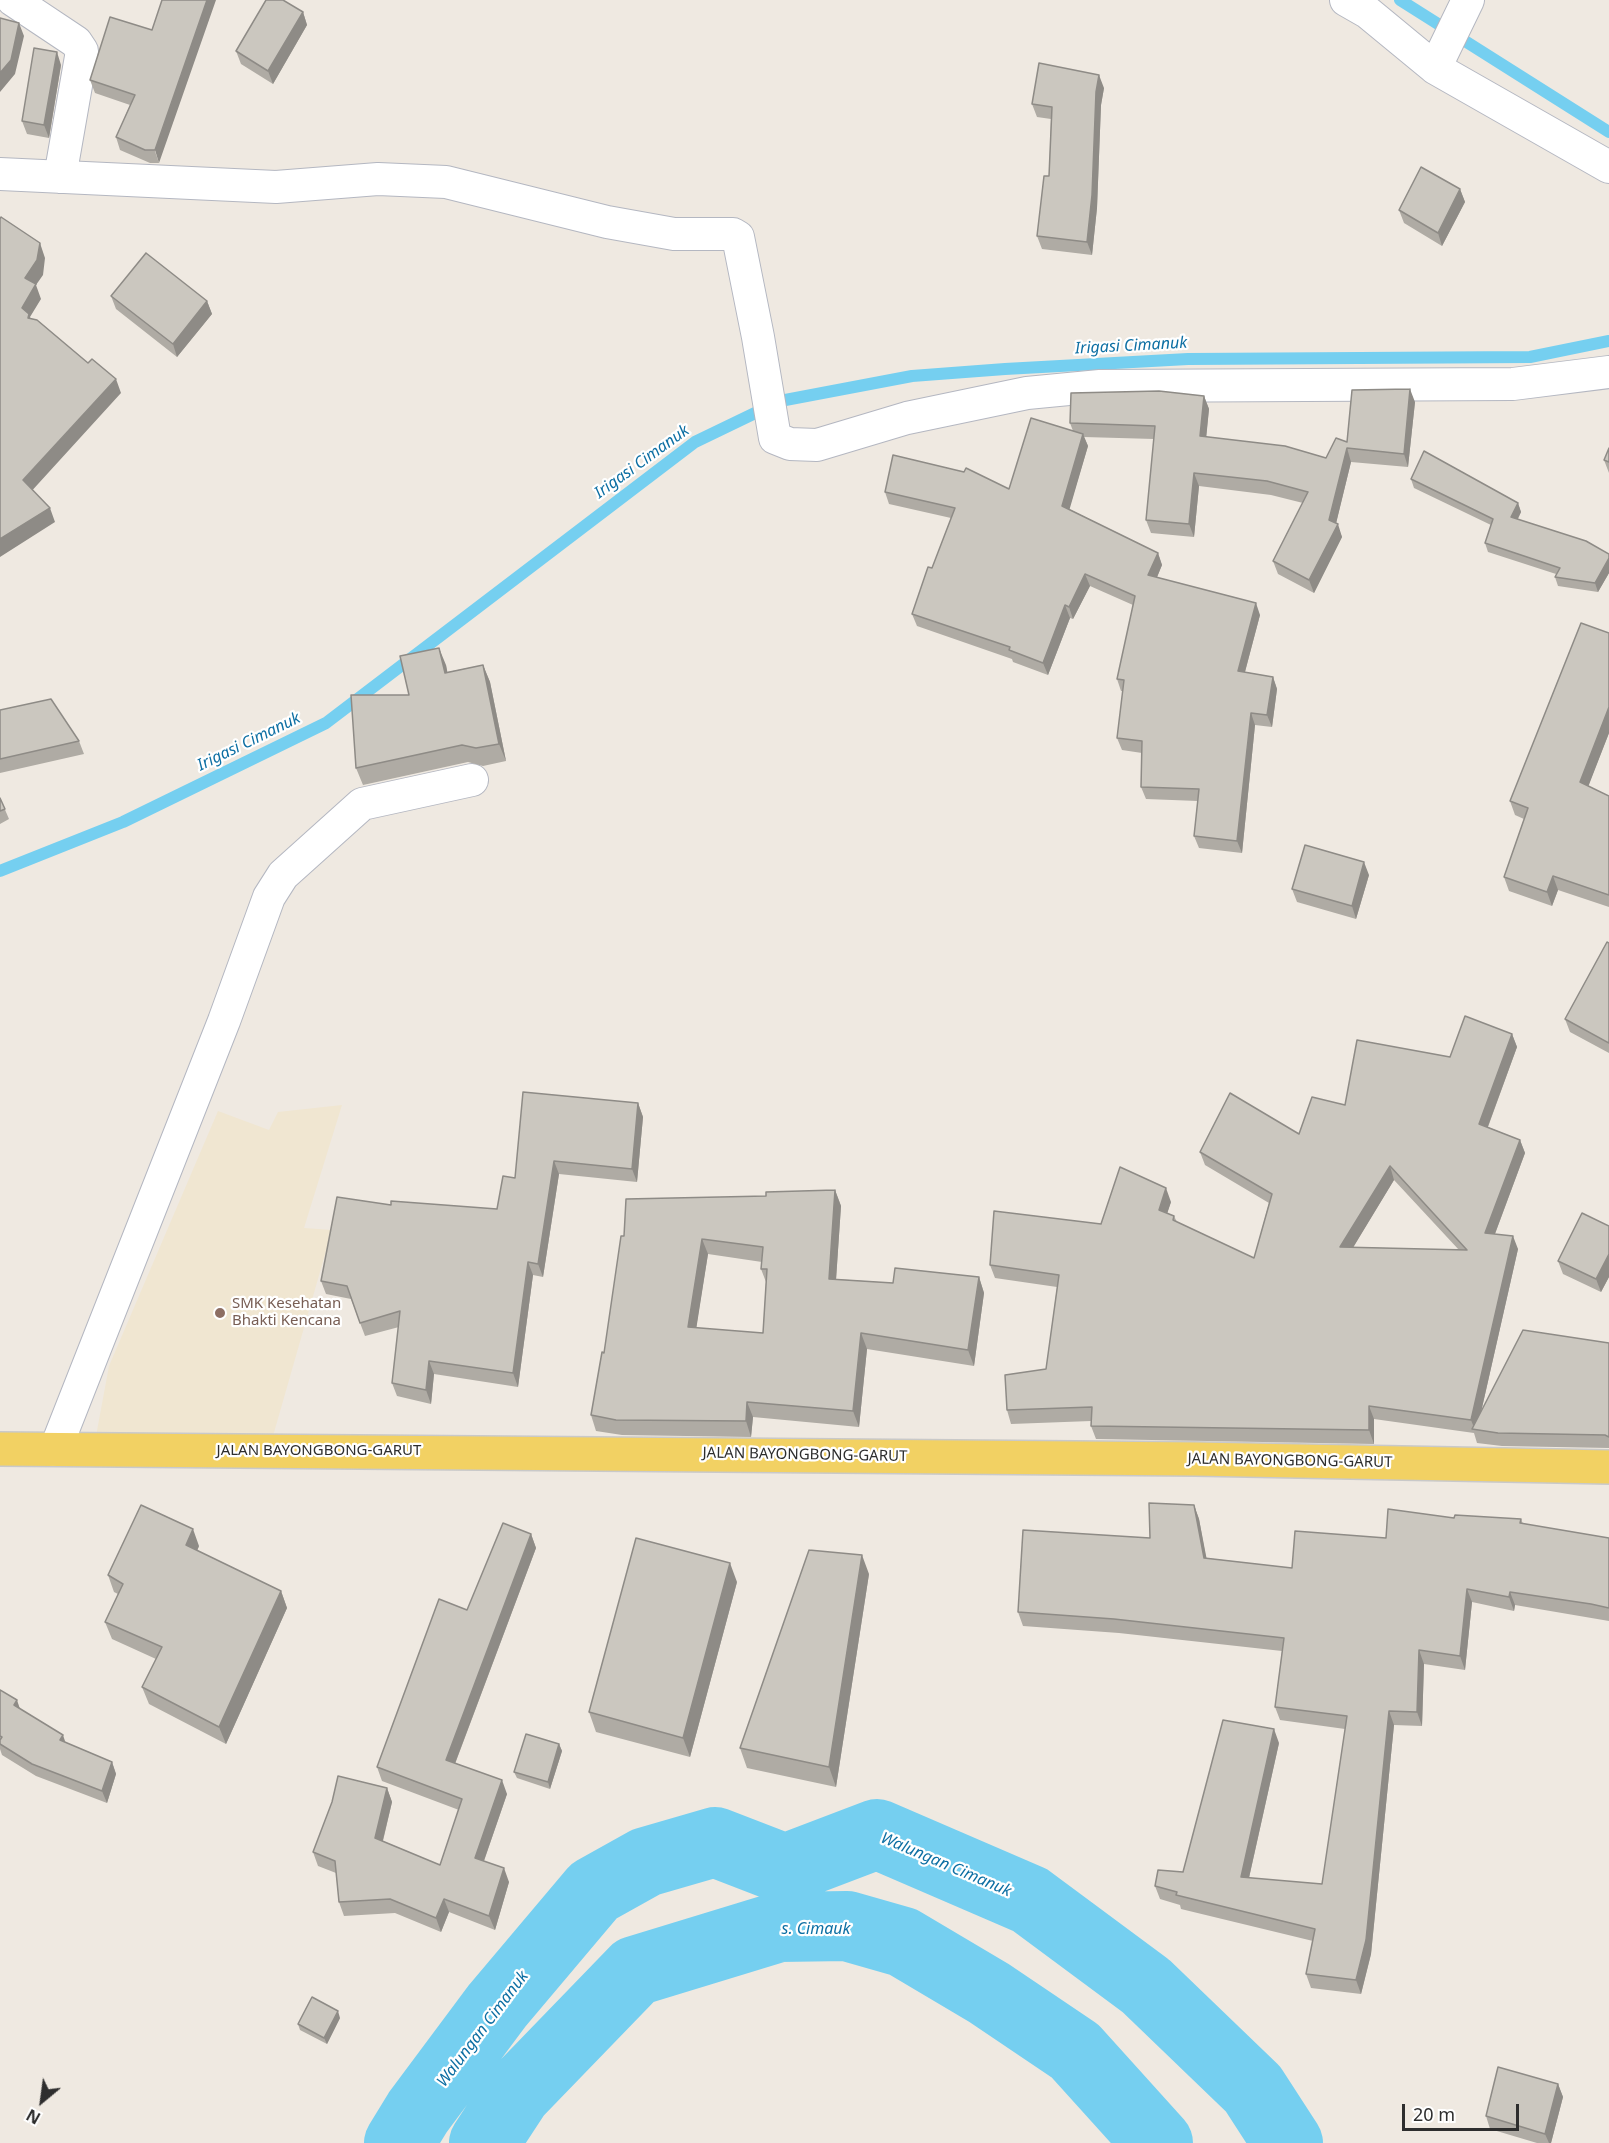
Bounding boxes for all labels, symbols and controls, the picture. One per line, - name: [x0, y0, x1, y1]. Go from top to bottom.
- water label: Irigasi Cimanuk: [1074, 333, 1188, 359]
- water label: Irigasi Cimanuk: [591, 421, 693, 503]
- water label: Irigasi Cimanuk: [194, 709, 304, 775]
- place label: SMK Kesehatan Bhakti Kencana: [232, 1295, 341, 1330]
- marker: SMK Kesehatan Bhakti Kencana: [213, 1306, 227, 1320]
- street label: JALAN BAYONGBONG-GARUT: [217, 1442, 421, 1460]
- street label: JALAN BAYONGBONG-GARUT: [702, 1444, 908, 1466]
- street label: JALAN BAYONGBONG-GARUT: [1187, 1450, 1393, 1472]
- water label: Walungan Cimanuk: [878, 1829, 1014, 1901]
- water label: s. Cimauk: [782, 1919, 850, 1939]
- water label: Walungan Cimanuk: [433, 1967, 533, 2091]
- north arrow: [12, 2071, 72, 2131]
- scale bar: [1405, 2092, 1522, 2130]
- text: 20 m: [1413, 2102, 1455, 2126]
- text: N: [22, 2104, 44, 2130]

